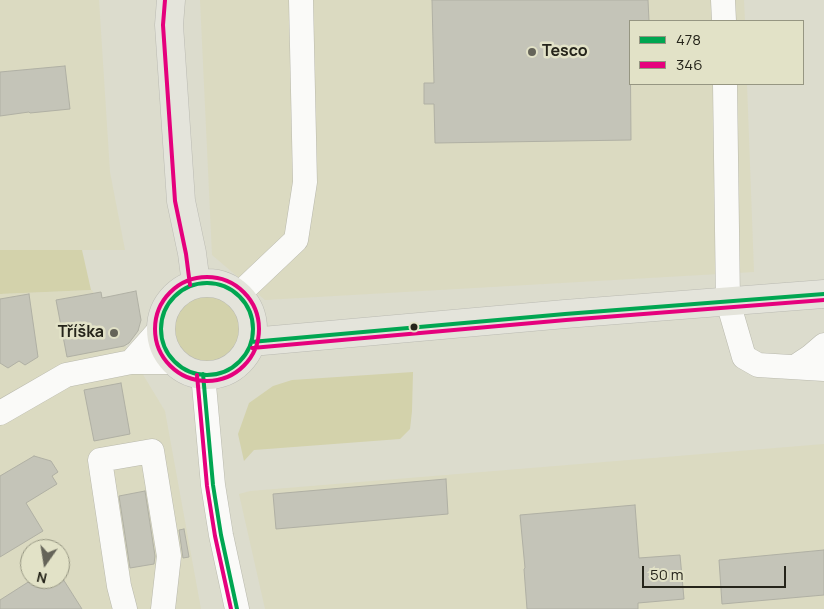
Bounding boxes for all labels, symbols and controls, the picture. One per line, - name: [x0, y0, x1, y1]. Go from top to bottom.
- legend: [629, 20, 804, 85]
- text: 478: [676, 29, 701, 50]
- place label: Tesco: [542, 42, 588, 62]
- marker: Tesco: [526, 46, 538, 58]
- text: 346: [676, 54, 702, 75]
- unlabelled marker: [409, 322, 419, 332]
- place label: Tříška: [58, 323, 104, 343]
- marker: Tříška: [108, 327, 120, 339]
- north arrow: [20, 539, 70, 589]
- scale bar: [644, 556, 788, 588]
- text: 50 m: [650, 564, 684, 585]
- text: N: [35, 568, 49, 589]

